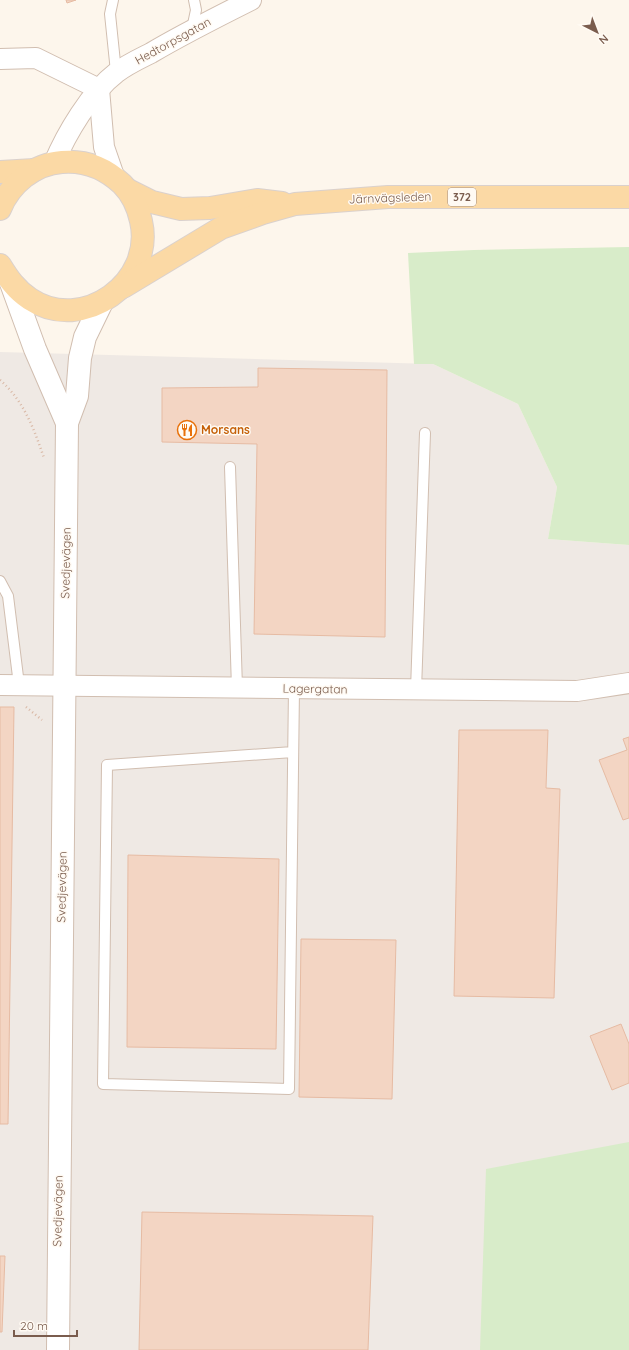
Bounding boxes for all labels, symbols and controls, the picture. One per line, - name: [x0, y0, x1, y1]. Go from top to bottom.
- north arrow: [577, 12, 617, 52]
- street label: Hedtorpsgatan: [132, 14, 213, 68]
- text: N: [596, 32, 611, 47]
- road number: 372: [448, 188, 476, 206]
- street label: Järnvägsleden: [348, 189, 432, 206]
- restaurant icon: Morsans: [176, 419, 198, 441]
- place label: Morsans: [201, 422, 250, 437]
- street label: Svedjevägen: [57, 527, 74, 599]
- street label: Lagergatan: [282, 680, 348, 697]
- street label: Svedjevägen: [53, 851, 70, 923]
- street label: Svedjevägen: [49, 1175, 66, 1247]
- scale bar: [14, 1312, 77, 1338]
- text: 20 m: [20, 1318, 48, 1333]

